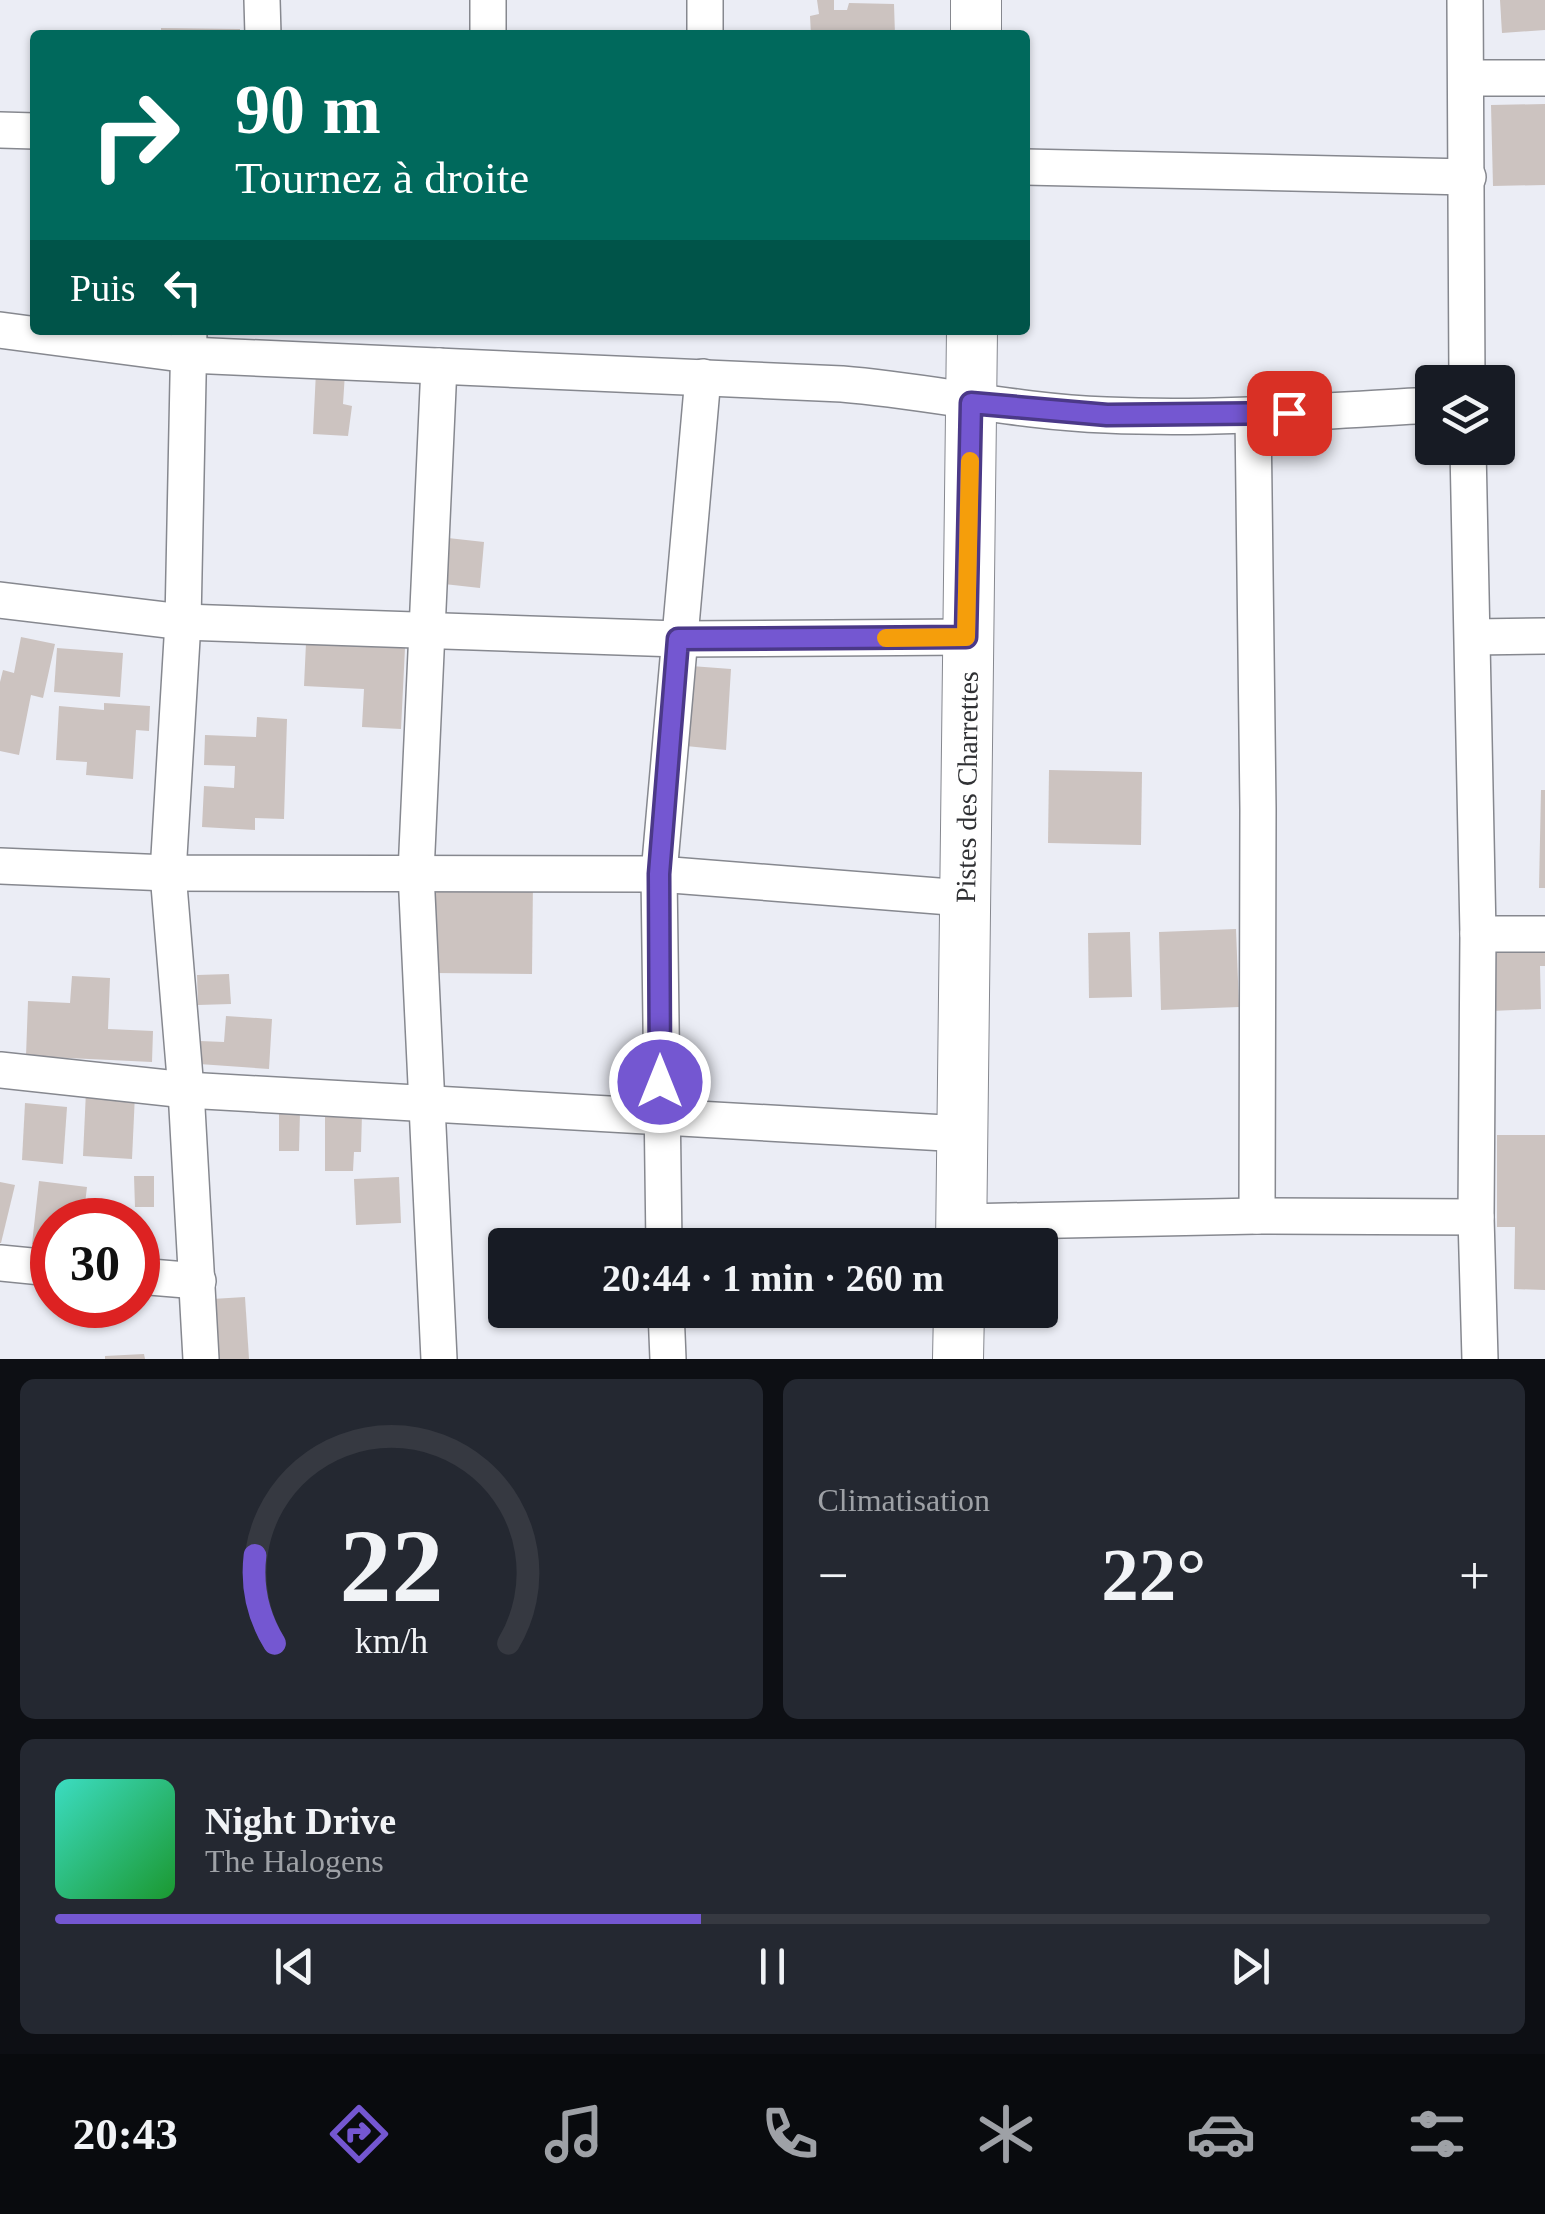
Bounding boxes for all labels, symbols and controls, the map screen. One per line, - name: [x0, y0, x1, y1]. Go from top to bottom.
- icon: right: [70, 70, 200, 200]
- text: 90 m: [235, 71, 381, 148]
- text: Tournez à droite: [235, 153, 529, 203]
- icon: left: [155, 260, 210, 315]
- text: Puis: [70, 267, 135, 309]
- map controls: [1415, 365, 1515, 465]
- button: layers: [1415, 365, 1515, 465]
- pin: [1247, 371, 1332, 456]
- icon: arrive: [1262, 386, 1317, 441]
- street label: Pistes des Charrettes: [950, 671, 984, 903]
- position arrow: [608, 1030, 712, 1134]
- speed limit sign: 30: [30, 1198, 160, 1328]
- text: 20:44 · 1 min · 260 m: [602, 1257, 944, 1299]
- text: Climatisation: [818, 1482, 990, 1518]
- text: 22: [339, 1508, 443, 1623]
- text: 22°: [1101, 1533, 1206, 1616]
- text: −: [818, 1545, 849, 1606]
- text: +: [1459, 1545, 1490, 1606]
- text: km/h: [355, 1621, 428, 1661]
- text: Night Drive: [205, 1800, 396, 1842]
- text: The Halogens: [205, 1843, 384, 1879]
- icon: previous: [267, 1939, 322, 1994]
- icon: pause: [745, 1939, 800, 1994]
- icon: next: [1223, 1939, 1278, 1994]
- icon: directions: [324, 2099, 394, 2169]
- icon: music: [539, 2099, 609, 2169]
- icon: phone: [755, 2099, 825, 2169]
- icon: climate: [971, 2099, 1041, 2169]
- icon: car: [1186, 2099, 1256, 2169]
- icon: filters: [1402, 2099, 1472, 2169]
- text: 20:43: [73, 2109, 178, 2159]

